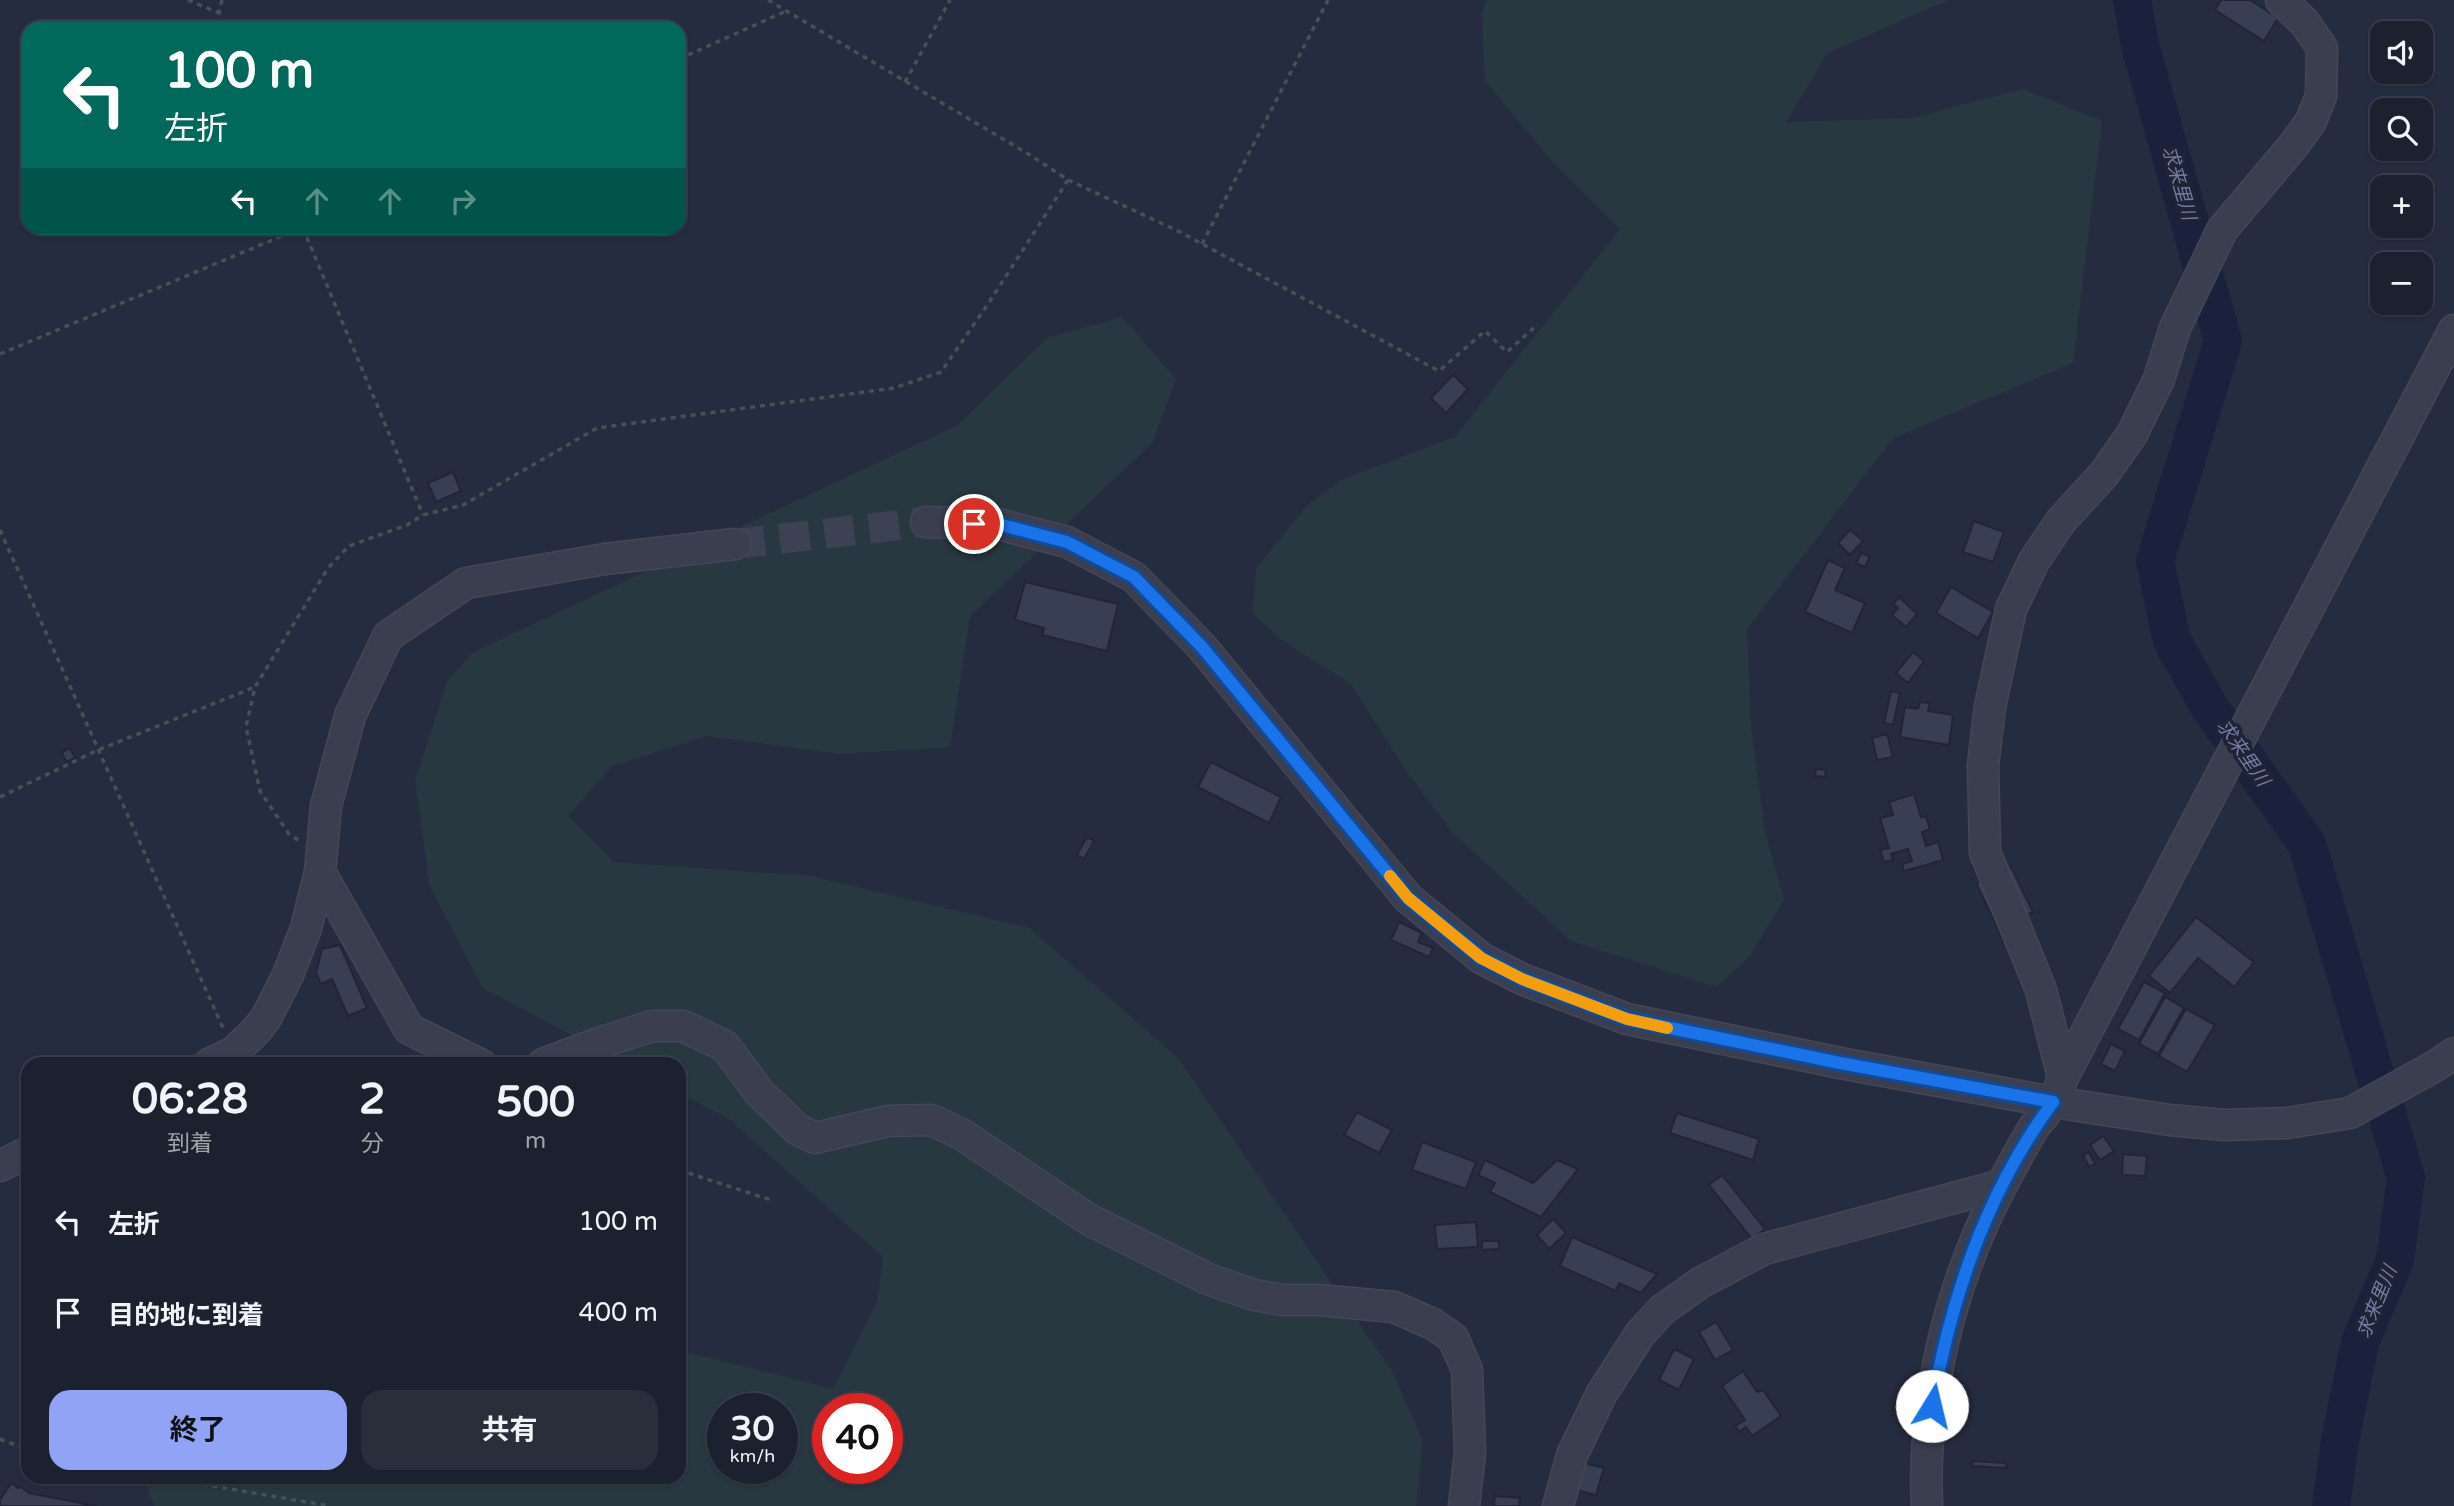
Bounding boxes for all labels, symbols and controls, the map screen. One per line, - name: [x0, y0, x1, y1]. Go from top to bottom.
- map controls: [2370, 21, 2433, 315]
- button: sound: [2370, 21, 2433, 84]
- text: 100 m: [164, 42, 314, 101]
- icon: left: [49, 49, 140, 140]
- button: search: [2370, 98, 2433, 161]
- text: 左折: [164, 110, 228, 148]
- water label: 求来里川: [2158, 143, 2201, 224]
- button: +: [2370, 175, 2433, 238]
- icon: left: [225, 182, 263, 220]
- icon: ahead: [298, 182, 336, 220]
- icon: ahead: [371, 182, 409, 220]
- icon: right: [444, 182, 482, 220]
- button: −: [2370, 252, 2433, 315]
- pin: [944, 494, 1004, 554]
- icon: arrive: [955, 505, 993, 543]
- water label: 求来里川: [2212, 716, 2275, 792]
- text: 06:28: [132, 1074, 248, 1125]
- text: 2: [359, 1074, 385, 1125]
- text: 500: [496, 1077, 575, 1128]
- text: m: [525, 1127, 546, 1155]
- text: 到着: [167, 1130, 213, 1158]
- text: 分: [361, 1130, 384, 1158]
- icon: left: [49, 1203, 87, 1241]
- text: 100 m: [578, 1206, 658, 1237]
- text: 左折: [108, 1209, 160, 1240]
- water label: 求来里川: [2353, 1261, 2402, 1341]
- icon: arrive: [49, 1294, 87, 1332]
- text: 400 m: [578, 1297, 658, 1328]
- text: 目的地に到着: [108, 1300, 264, 1331]
- position arrow: [1895, 1369, 1969, 1443]
- button: 終了: [49, 1390, 347, 1470]
- button: 共有: [361, 1390, 658, 1470]
- speed limit sign: 40: [812, 1393, 903, 1484]
- text: 30: [731, 1408, 774, 1450]
- text: km/h: [730, 1445, 775, 1467]

